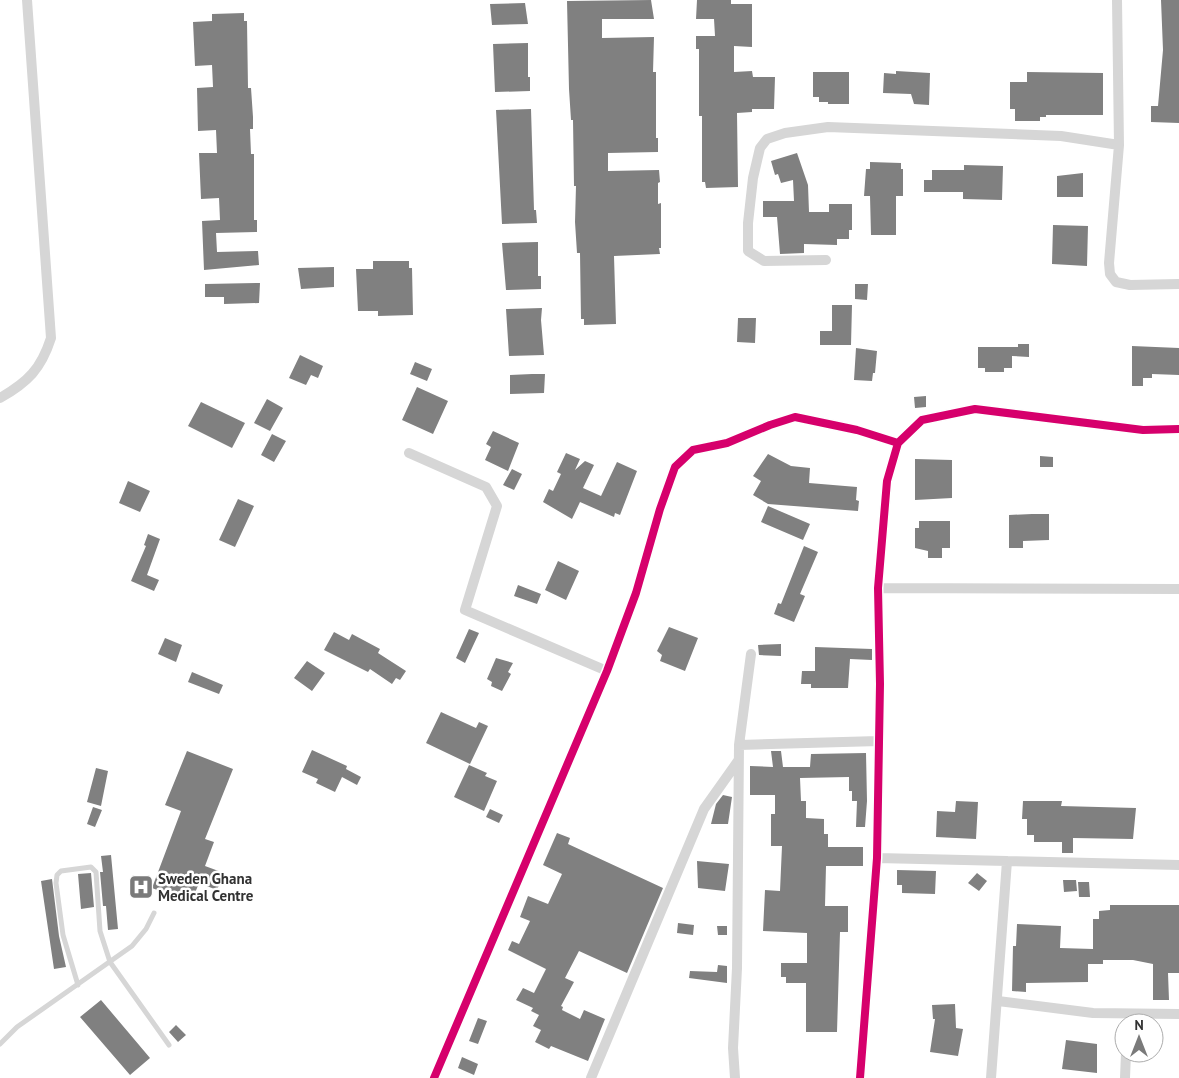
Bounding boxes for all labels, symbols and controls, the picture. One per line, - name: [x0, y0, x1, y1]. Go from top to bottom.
- place label: Sweden Ghana Medical Centre: [158, 869, 254, 905]
- hospital icon: Sweden Ghana Medical Centre: [128, 874, 154, 900]
- north arrow: [1114, 1013, 1164, 1063]
- text: N: [1134, 1016, 1144, 1034]

